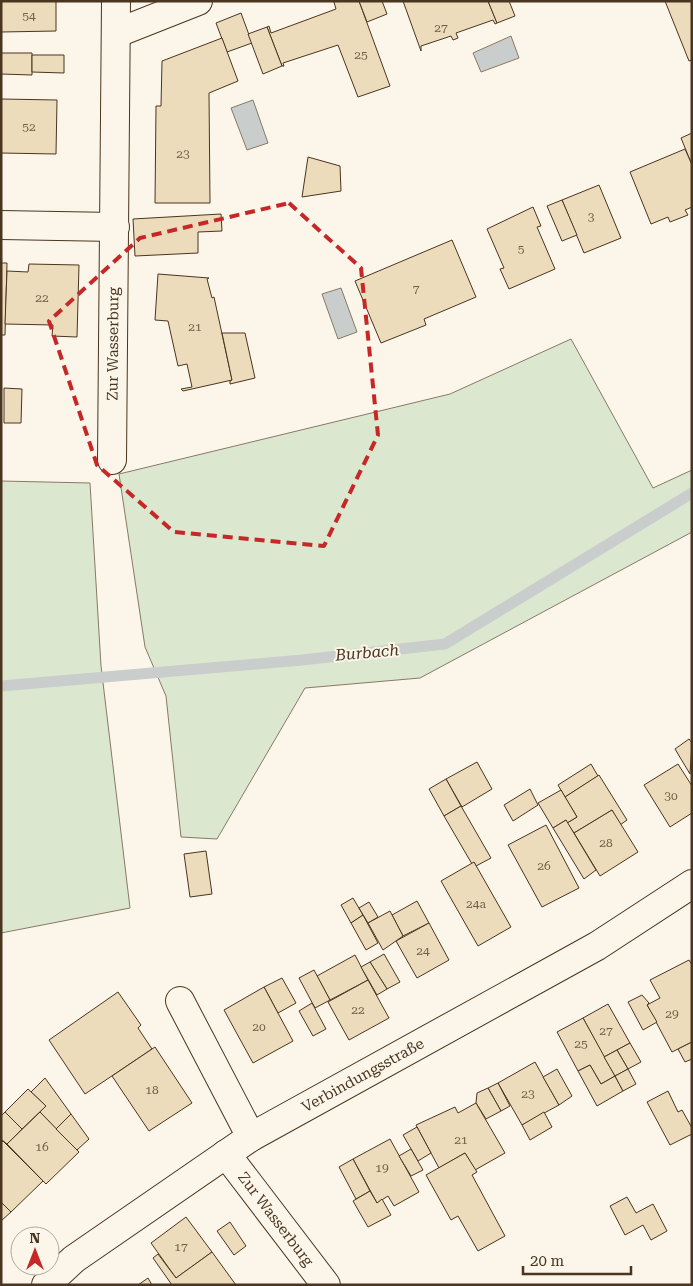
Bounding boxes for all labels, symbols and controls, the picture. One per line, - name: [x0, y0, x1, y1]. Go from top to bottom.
- house number: 54: [22, 9, 36, 23]
- house number: 27: [434, 21, 448, 35]
- house number: 25: [354, 48, 368, 62]
- house number: 52: [22, 120, 36, 134]
- house number: 23: [176, 147, 190, 161]
- house number: 3: [588, 210, 595, 224]
- house number: 5: [518, 242, 525, 256]
- house number: 7: [413, 282, 420, 296]
- street label: Zur Wasserburg: [104, 287, 123, 401]
- house number: 22: [35, 291, 49, 305]
- house number: 21: [188, 320, 202, 334]
- water label: Burbach: [333, 640, 400, 665]
- house number: 30: [664, 789, 678, 803]
- house number: 28: [599, 836, 613, 850]
- house number: 26: [537, 859, 551, 873]
- house number: 24a: [466, 897, 486, 911]
- house number: 24: [416, 944, 430, 958]
- house number: 22: [351, 1003, 365, 1017]
- house number: 29: [665, 1007, 679, 1021]
- house number: 20: [252, 1020, 266, 1034]
- house number: 27: [599, 1024, 613, 1038]
- street label: Verbindungsstraße: [299, 1034, 427, 1116]
- house number: 25: [574, 1037, 588, 1051]
- house number: 18: [145, 1083, 159, 1097]
- house number: 23: [521, 1087, 535, 1101]
- house number: 21: [454, 1133, 468, 1147]
- house number: 16: [35, 1140, 49, 1154]
- house number: 19: [375, 1161, 389, 1175]
- street label: Zur Wasserburg: [234, 1169, 318, 1270]
- north arrow: [10, 1226, 60, 1276]
- text: N: [30, 1230, 41, 1246]
- house number: 17: [174, 1240, 188, 1254]
- scale bar: [523, 1244, 630, 1276]
- text: 20 m: [530, 1252, 565, 1270]

